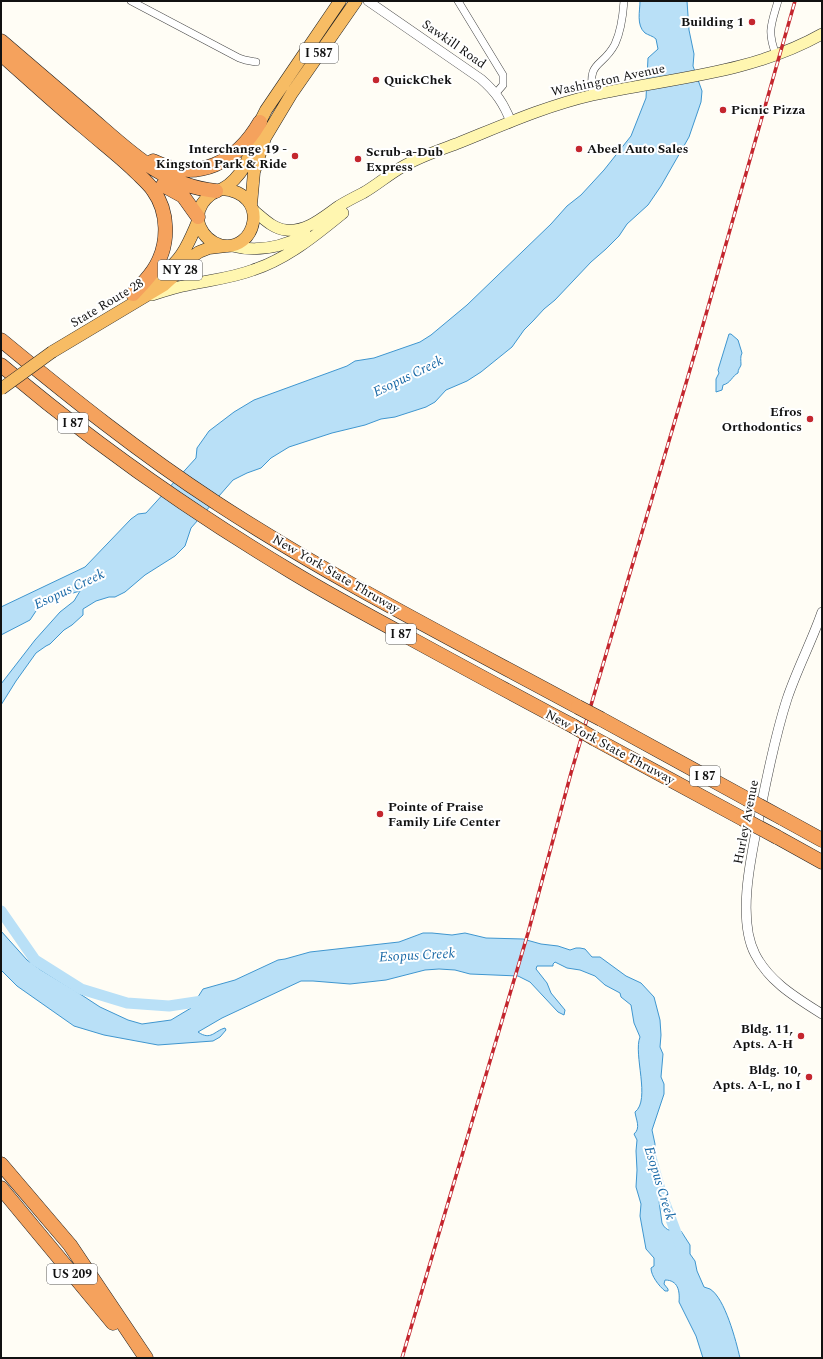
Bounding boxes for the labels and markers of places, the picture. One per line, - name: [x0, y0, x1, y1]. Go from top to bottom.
- place label: Building 1: [681, 12, 744, 32]
- marker: Building 1: [747, 17, 757, 27]
- place label: QuickChek: [384, 70, 452, 90]
- marker: QuickChek: [371, 75, 381, 85]
- place label: Picnic Pizza: [731, 100, 806, 120]
- marker: Picnic Pizza: [718, 105, 728, 115]
- place label: Interchange 19 - Kingston Park & Ride: [156, 139, 287, 174]
- place label: Abeel Auto Sales: [587, 139, 688, 159]
- place label: Scrub-a-Dub Express: [366, 142, 443, 177]
- marker: Abeel Auto Sales: [574, 144, 584, 154]
- marker: Interchange 19 - Kingston Park & Ride: [290, 151, 300, 161]
- marker: Scrub-a-Dub Express: [353, 154, 363, 164]
- place label: Efros Orthodontics: [722, 402, 802, 437]
- marker: Efros Orthodontics: [805, 414, 815, 424]
- place label: Pointe of Praise Family Life Center: [388, 797, 501, 832]
- marker: Pointe of Praise Family Life Center: [375, 809, 385, 819]
- place label: Bldg. 11, Apts. A-H: [733, 1019, 793, 1054]
- marker: Bldg. 11, Apts. A-H: [796, 1031, 806, 1041]
- place label: Bldg. 10, Apts. A-L, no I: [712, 1060, 801, 1095]
- marker: Bldg. 10, Apts. A-L, no I: [804, 1072, 814, 1082]

